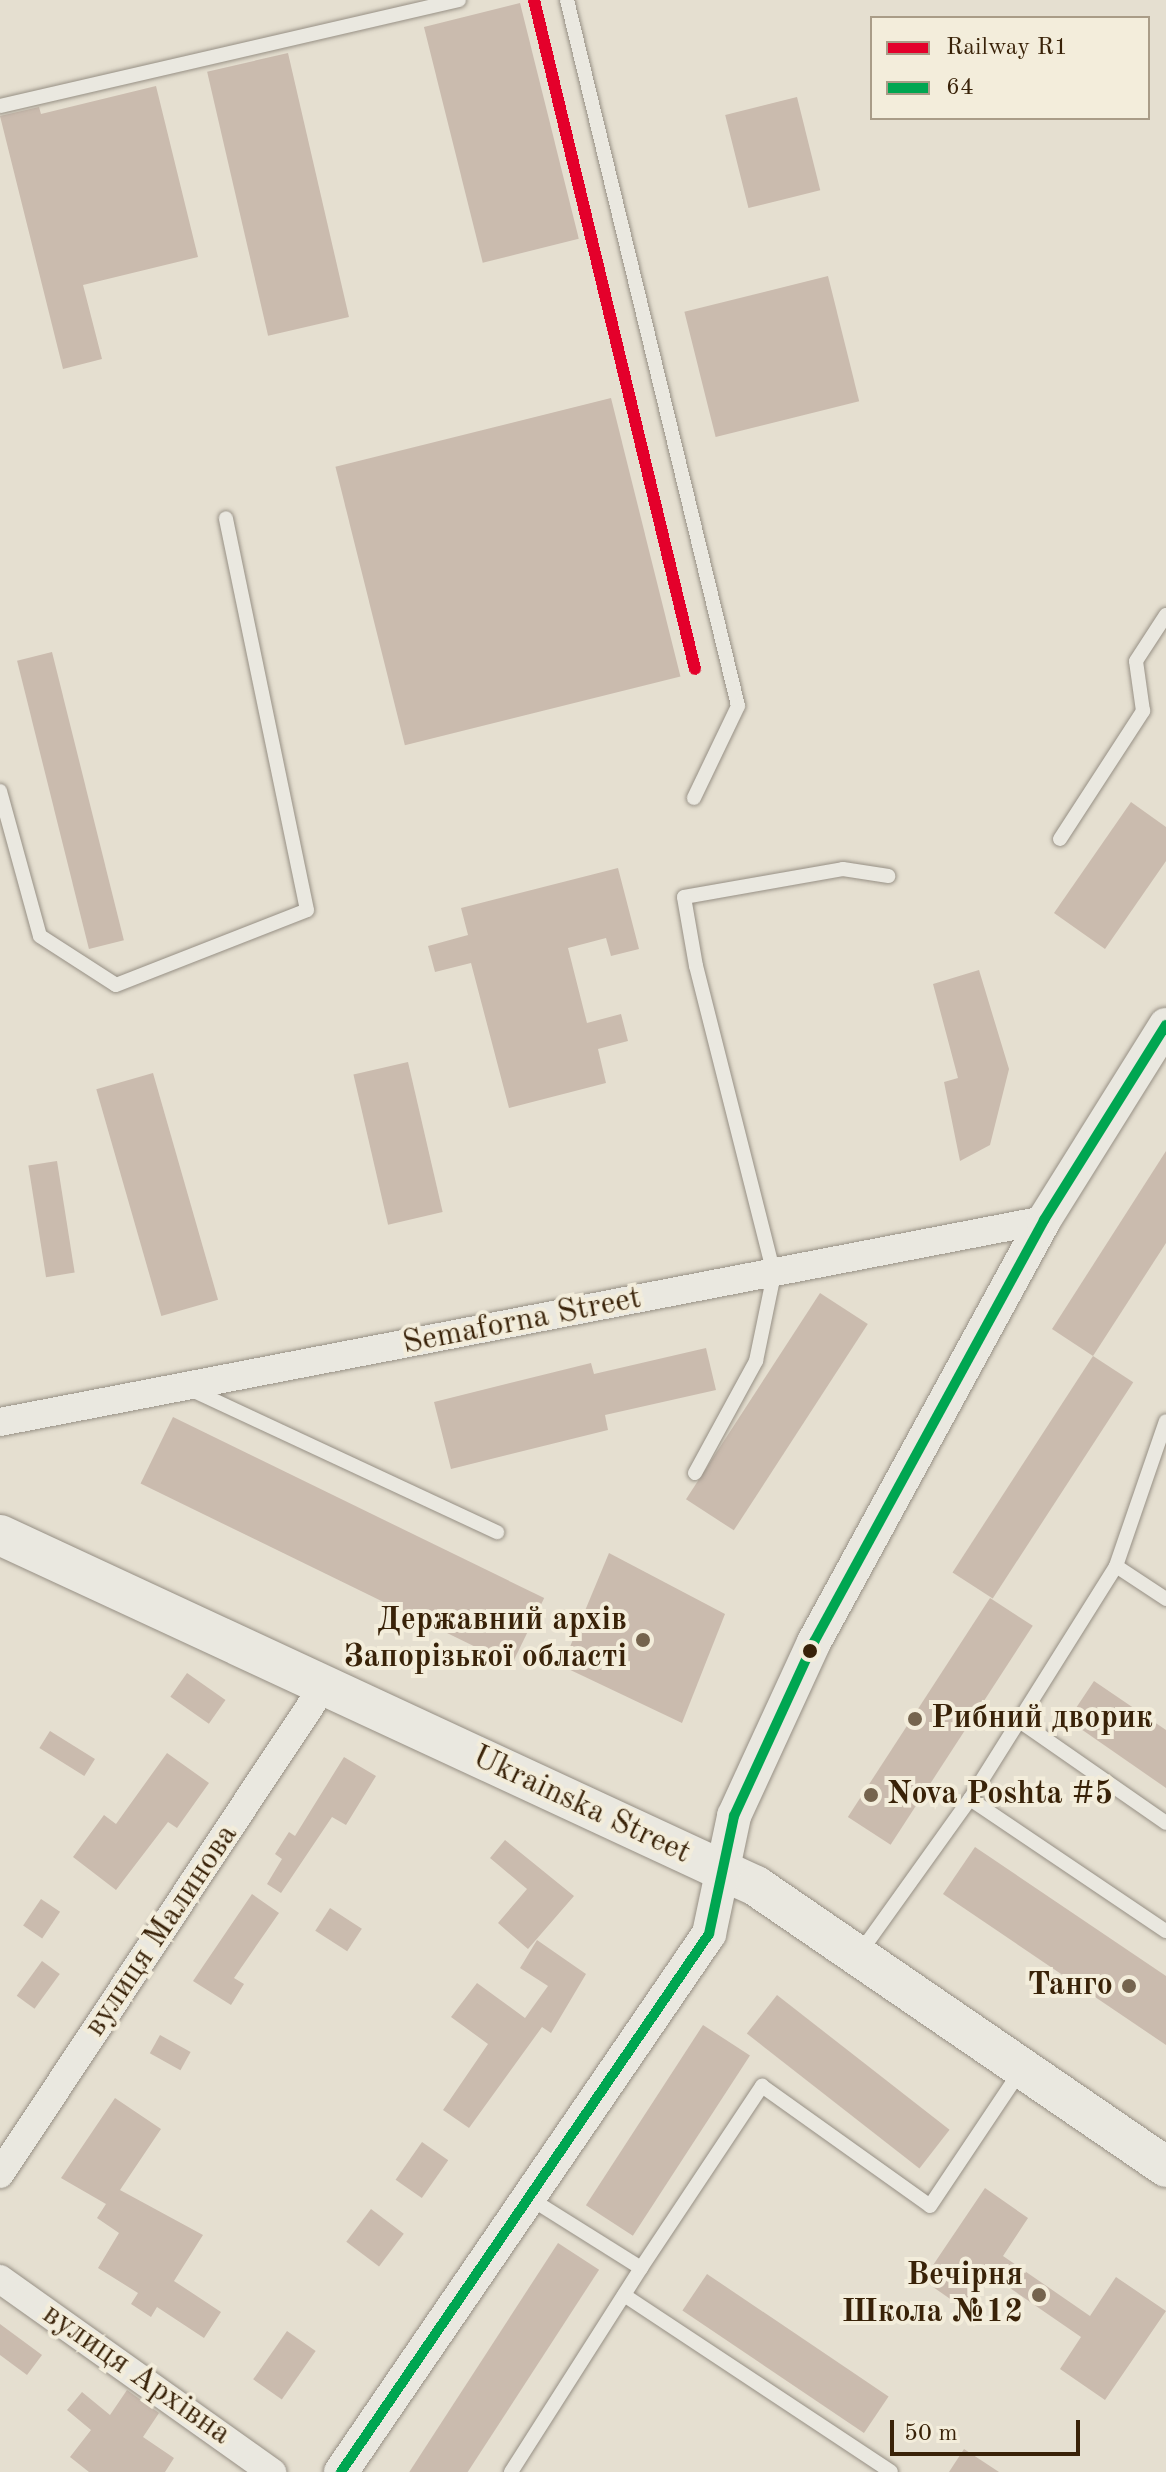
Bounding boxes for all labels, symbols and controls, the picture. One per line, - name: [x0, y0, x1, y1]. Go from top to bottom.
- legend: [870, 16, 1150, 120]
- text: Railway R1: [946, 36, 1068, 60]
- text: 64: [946, 76, 974, 100]
- street label: Semaforna Street: [399, 1280, 645, 1364]
- place label: Державний архів Запорізької області: [343, 1603, 627, 1678]
- marker: Державний архів Запорізької області: [634, 1631, 652, 1649]
- unlabelled marker: [802, 1643, 818, 1659]
- place label: Рибний дворик: [931, 1700, 1153, 1738]
- marker: Рибний дворик: [906, 1710, 924, 1728]
- street label: Ukrainska Street: [466, 1739, 696, 1873]
- place label: Nova Poshta #5: [887, 1776, 1113, 1814]
- marker: Nova Poshta #5: [862, 1786, 880, 1804]
- street label: вулиця Малинова: [77, 1818, 247, 2044]
- place label: Танго: [1027, 1967, 1113, 2005]
- marker: Танго: [1120, 1977, 1138, 1995]
- place label: Вечірня Школа №12: [841, 2258, 1023, 2333]
- marker: Вечірня Школа №12: [1030, 2286, 1048, 2304]
- street label: вулиця Архівна: [34, 2296, 238, 2454]
- scale bar: [894, 2404, 1084, 2454]
- text: 50 m: [904, 2422, 958, 2446]

